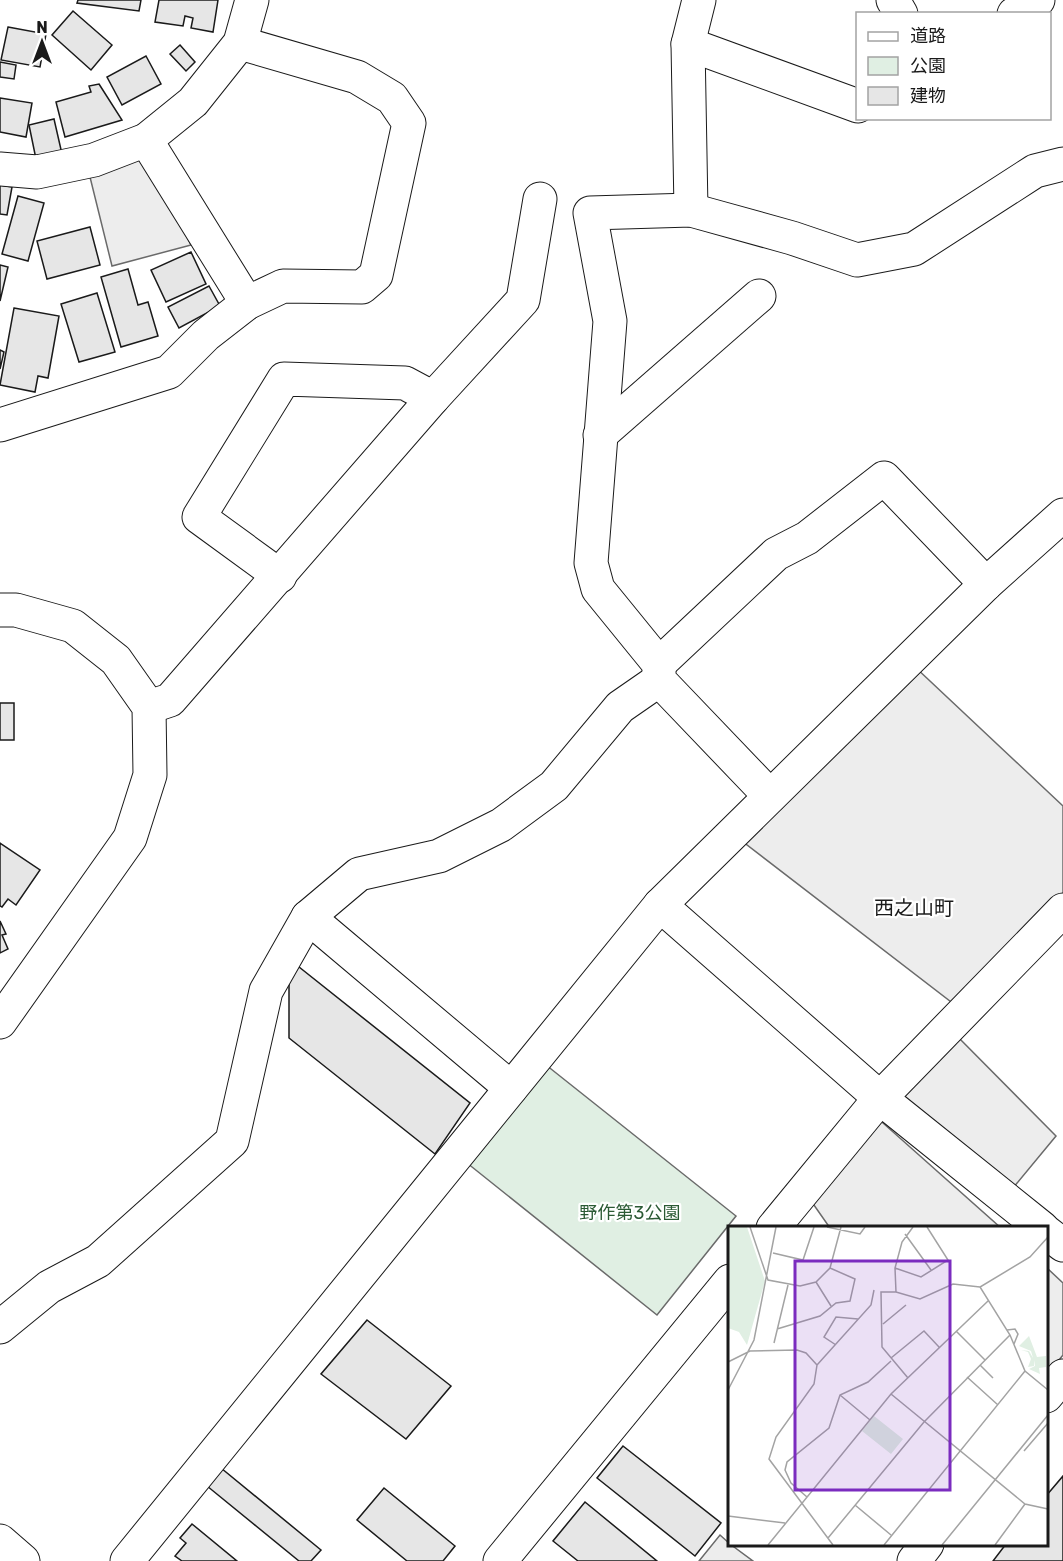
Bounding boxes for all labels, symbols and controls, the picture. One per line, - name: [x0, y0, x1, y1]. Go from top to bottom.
- north arrow: [12, 12, 72, 72]
- legend: [856, 12, 1051, 120]
- text: N: [36, 18, 48, 37]
- text: 道路: [910, 25, 946, 47]
- text: 公園: [910, 55, 946, 77]
- text: 建物: [910, 85, 946, 107]
- district label: 西之山町: [874, 896, 954, 920]
- park label: 野作第3公園: [580, 1202, 680, 1224]
- inset map: [728, 1226, 1048, 1546]

